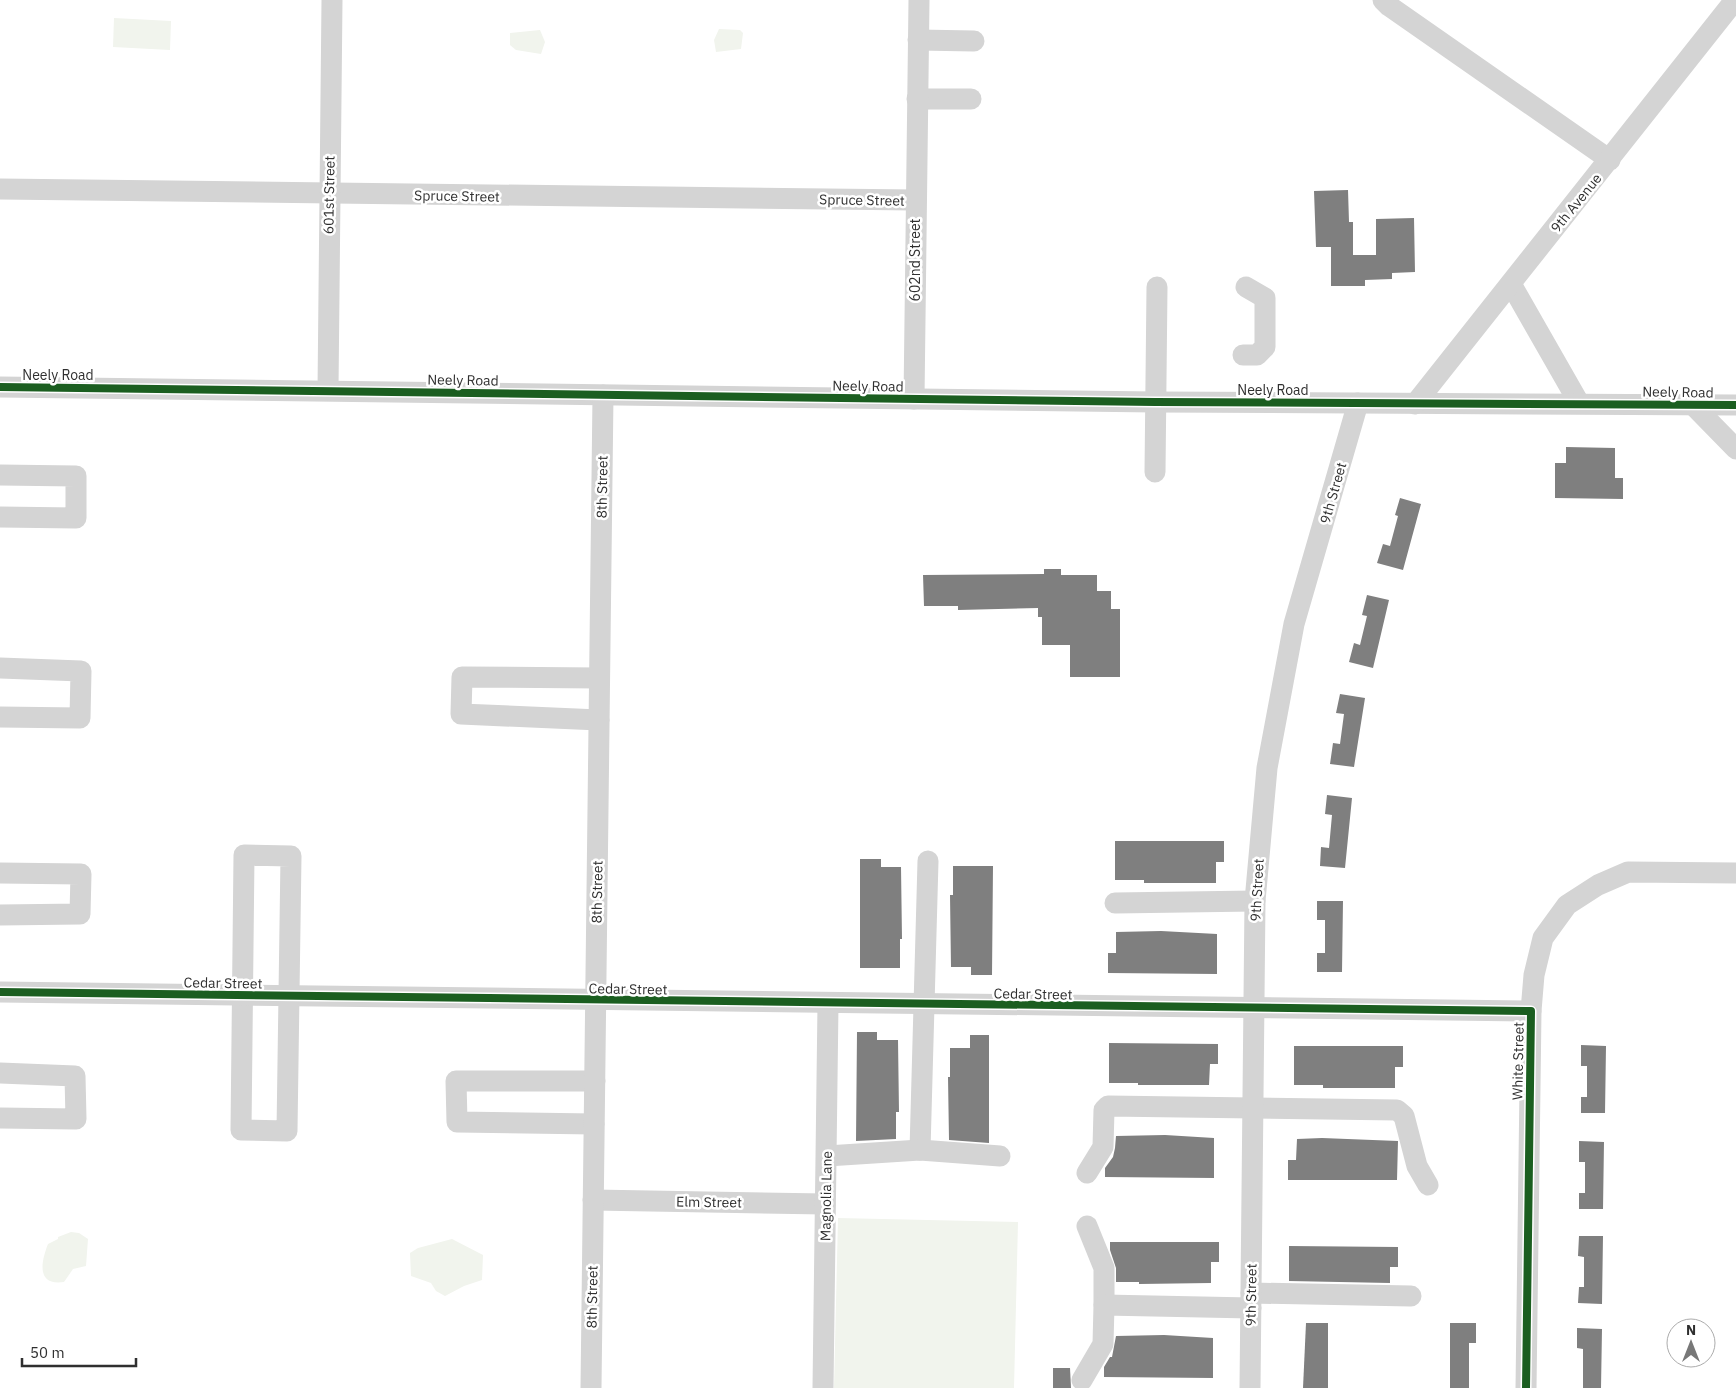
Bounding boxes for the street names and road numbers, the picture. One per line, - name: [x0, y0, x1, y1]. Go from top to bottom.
- street label: 601st Street: [319, 155, 339, 234]
- street label: 9th Avenue: [1547, 169, 1606, 236]
- street label: Spruce Street: [414, 186, 500, 206]
- street label: Spruce Street: [819, 190, 905, 210]
- street label: 602nd Street: [906, 218, 924, 301]
- street label: Neely Road: [22, 366, 94, 384]
- street label: Neely Road: [427, 370, 499, 390]
- street label: Neely Road: [832, 376, 904, 396]
- street label: Neely Road: [1237, 381, 1309, 399]
- street label: Neely Road: [1642, 382, 1714, 402]
- street label: 8th Street: [592, 455, 612, 519]
- street label: 9th Street: [1316, 460, 1350, 526]
- street label: 9th Street: [1246, 858, 1268, 922]
- street label: 8th Street: [587, 860, 607, 924]
- street label: Cedar Street: [183, 973, 263, 993]
- street label: Cedar Street: [588, 979, 668, 999]
- street label: Cedar Street: [993, 984, 1073, 1004]
- street label: White Street: [1508, 1022, 1528, 1100]
- street label: Magnolia Lane: [816, 1150, 836, 1241]
- street label: Elm Street: [676, 1192, 742, 1212]
- street label: 9th Street: [1241, 1263, 1261, 1327]
- street label: 8th Street: [582, 1265, 602, 1329]

